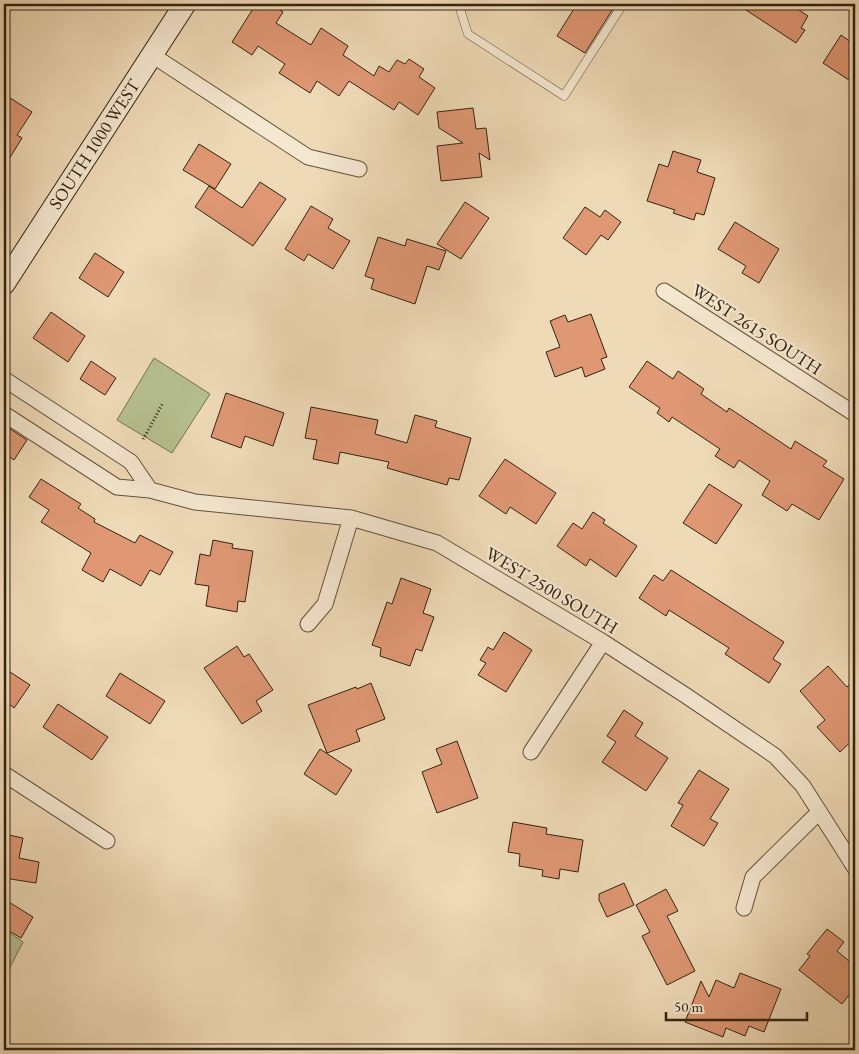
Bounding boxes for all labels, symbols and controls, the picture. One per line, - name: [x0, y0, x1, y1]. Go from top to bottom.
- street label: SOUTH 1000 WEST: [43, 74, 145, 214]
- street label: WEST 2615 SOUTH: [687, 278, 827, 380]
- street label: WEST 2500 SOUTH: [481, 541, 623, 639]
- scale bar: [666, 989, 808, 1021]
- text: 50 m: [674, 997, 703, 1016]

